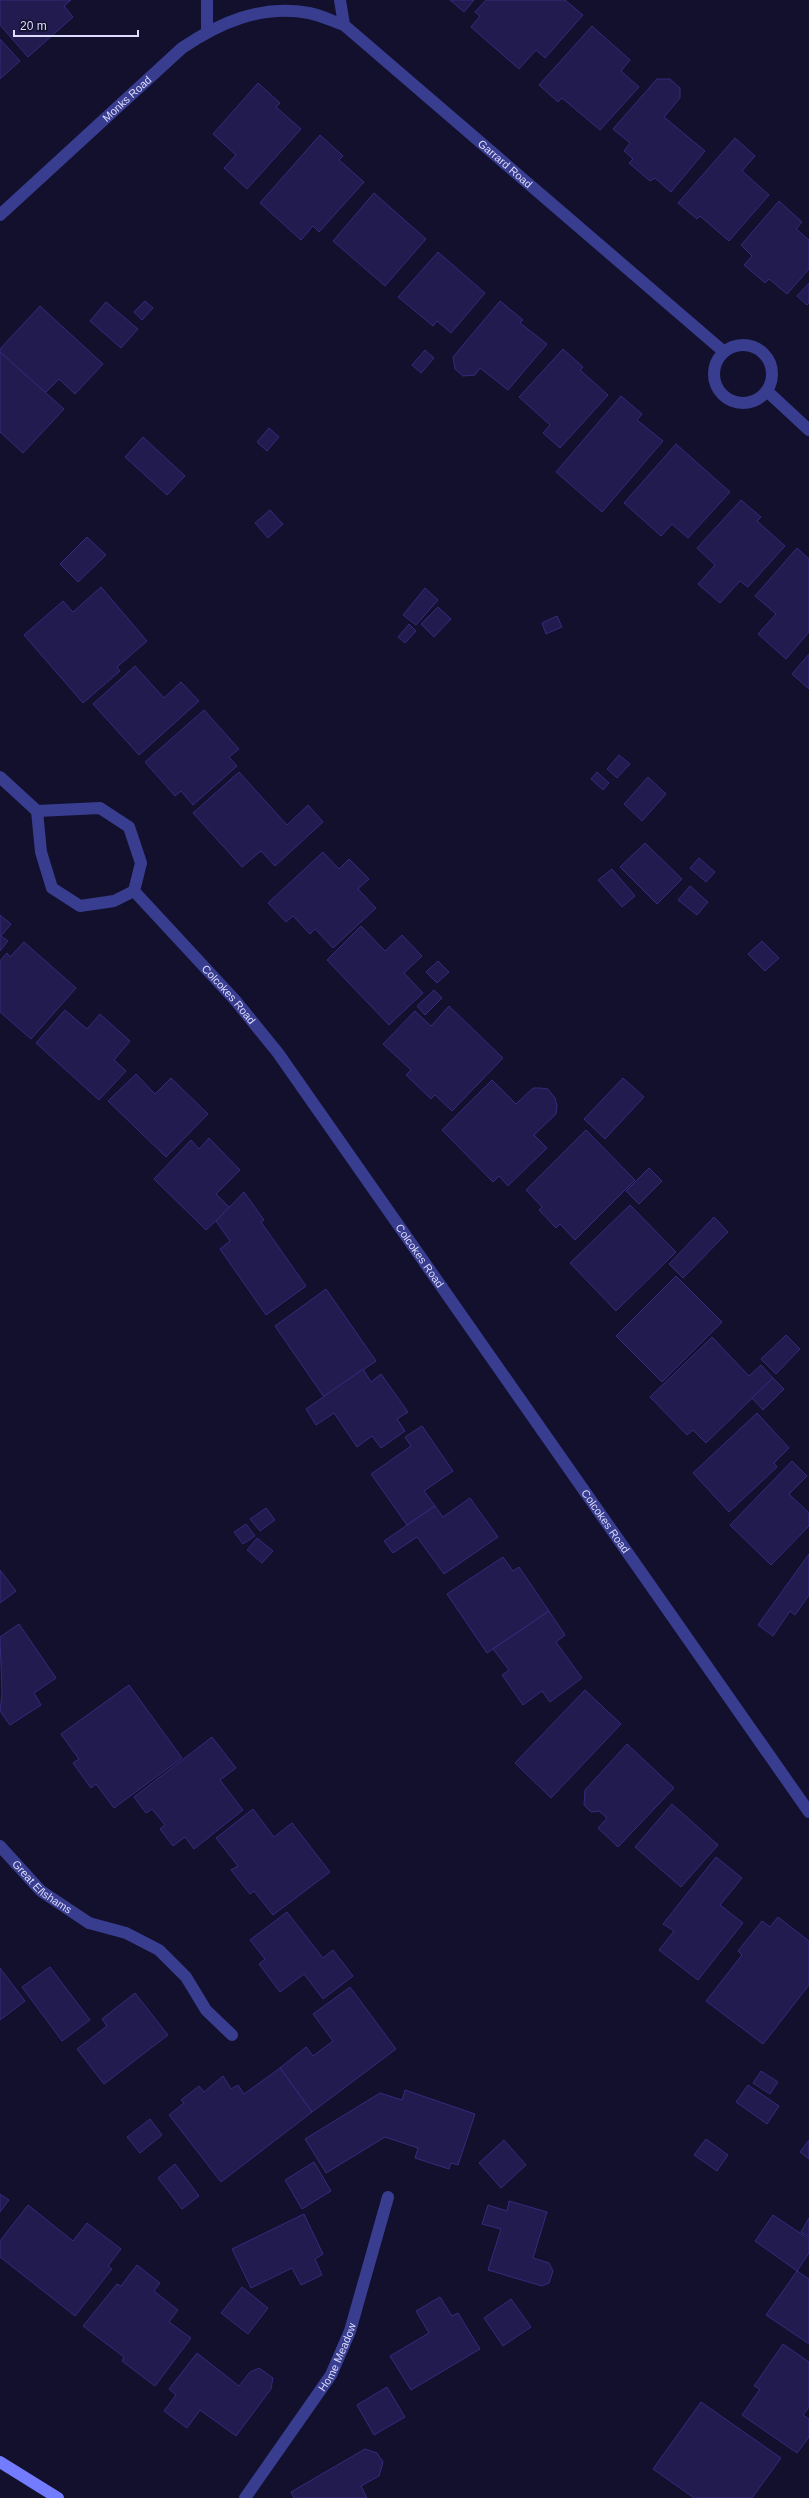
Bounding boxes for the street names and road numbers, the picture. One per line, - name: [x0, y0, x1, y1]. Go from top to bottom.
- street label: Monks Road: [100, 73, 154, 124]
- street label: Garrard Road: [476, 137, 535, 190]
- street label: Colcokes Road: [200, 962, 258, 1026]
- street label: Colcokes Road: [393, 1222, 446, 1290]
- street label: Colcokes Road: [579, 1487, 632, 1555]
- street label: Great Ellshams: [10, 1858, 75, 1916]
- street label: Home Meadow: [316, 2322, 358, 2393]

